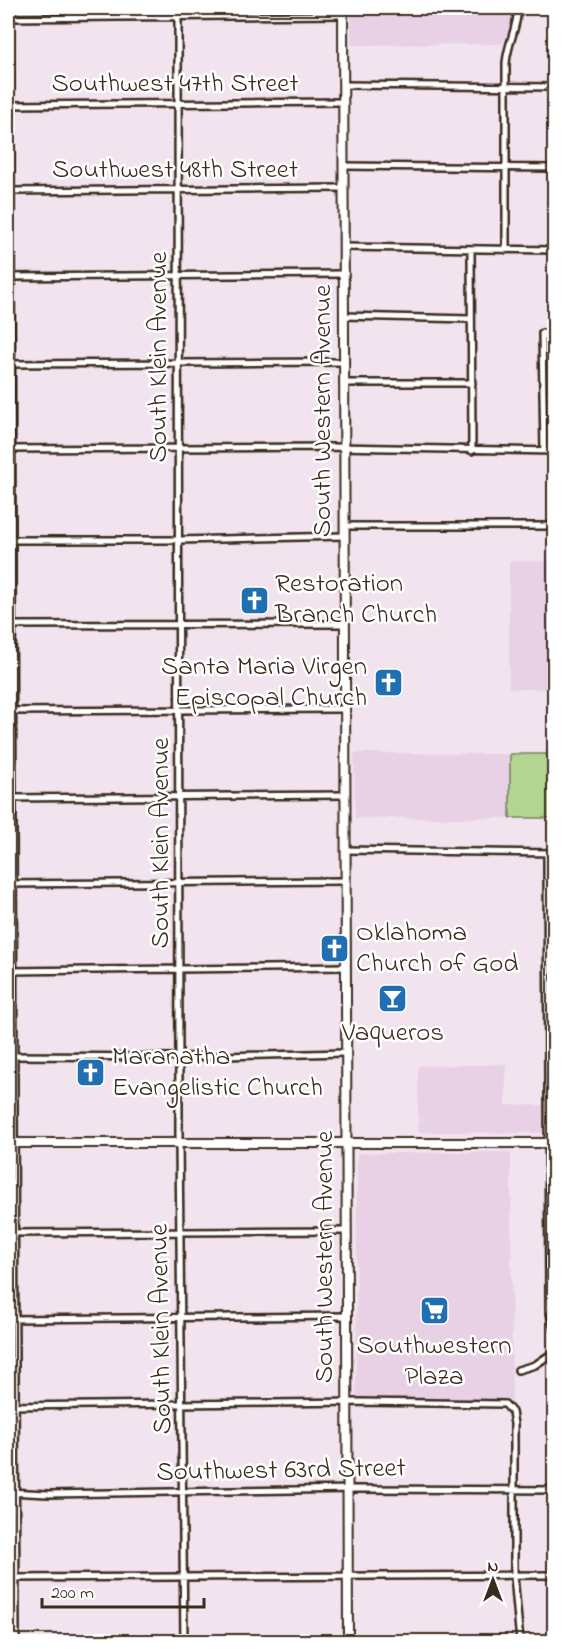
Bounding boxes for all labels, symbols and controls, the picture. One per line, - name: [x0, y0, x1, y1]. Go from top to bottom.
- street label: Southwest 47th Street: [52, 65, 298, 104]
- street label: Southwest 48th Street: [52, 151, 298, 190]
- street label: South Klein Avenue: [140, 251, 179, 462]
- street label: South Western Avenue: [304, 284, 343, 537]
- place label: Restoration Branch Church: [274, 565, 437, 635]
- church icon: Restoration Branch Church: [238, 584, 270, 616]
- place label: Santa Maria Virgen Episcopal Church: [161, 648, 367, 718]
- church icon: Santa Maria Virgen Episcopal Church: [372, 667, 404, 699]
- street label: South Klein Avenue: [142, 737, 181, 948]
- place label: Oklahoma Church of God: [356, 914, 518, 984]
- church icon: Oklahoma Church of God: [319, 933, 351, 965]
- bar icon: Vaqueros: [377, 982, 409, 1014]
- place label: Vaqueros: [341, 1014, 444, 1053]
- place label: Maranatha Evangelistic Church: [112, 1038, 323, 1108]
- church icon: Maranatha Evangelistic Church: [75, 1057, 107, 1089]
- street label: South Western Avenue: [306, 1130, 345, 1383]
- street label: South Klein Avenue: [141, 1222, 183, 1435]
- supermarket icon: Southwestern Plaza: [418, 1295, 450, 1327]
- place label: Southwestern Plaza: [356, 1327, 512, 1397]
- street label: Southwest 63rd Street: [156, 1449, 406, 1493]
- north arrow: [463, 1550, 523, 1610]
- text: N: [488, 1555, 499, 1579]
- scale bar: [42, 1571, 204, 1609]
- text: 200 m: [51, 1581, 94, 1607]

